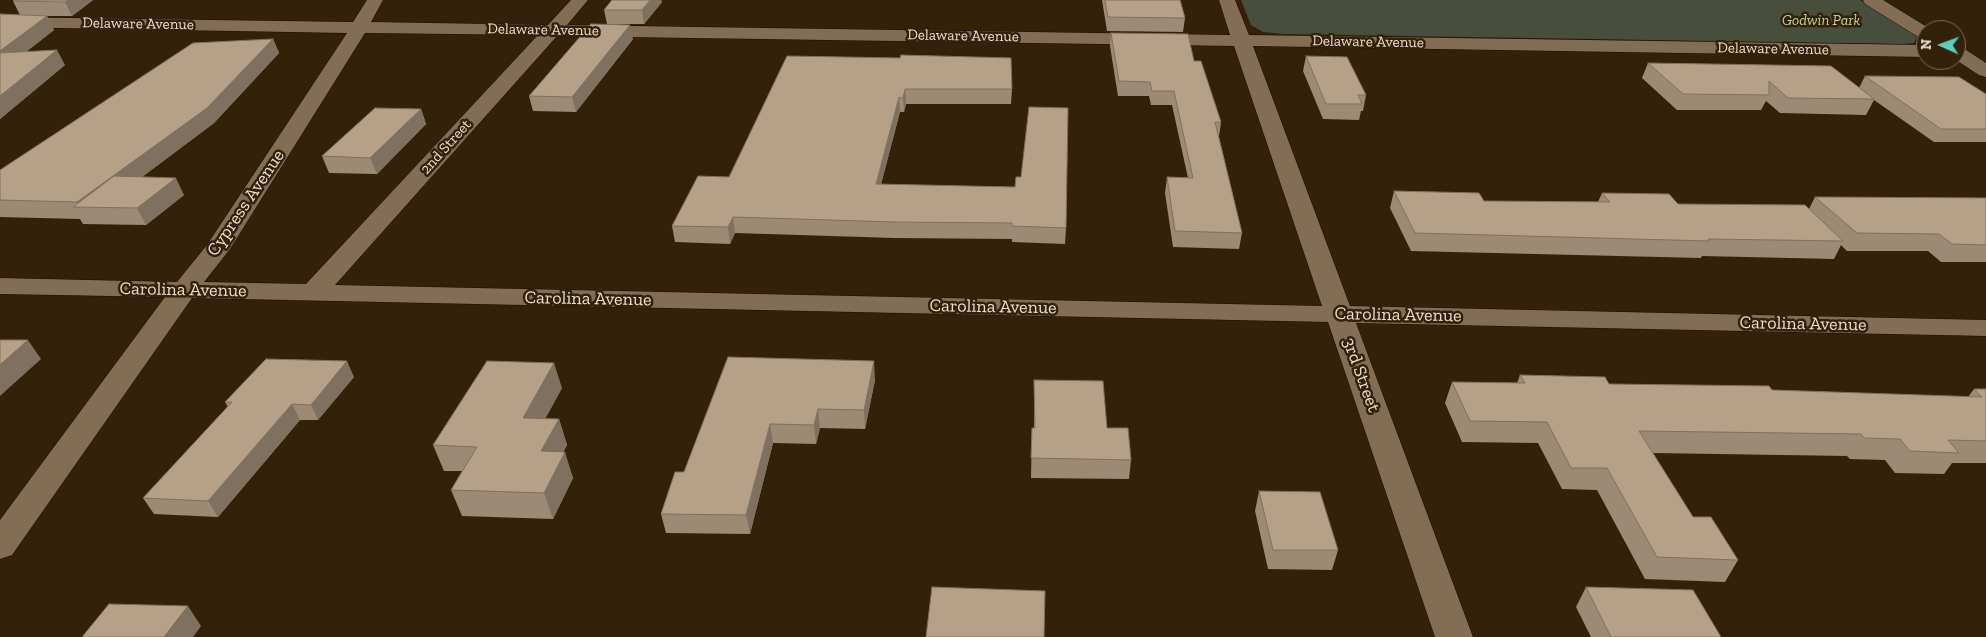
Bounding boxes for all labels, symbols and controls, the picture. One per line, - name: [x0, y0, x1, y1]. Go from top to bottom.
- park label: Godwin Park: [1782, 12, 1860, 30]
- street label: Delaware Avenue: [82, 14, 194, 34]
- street label: Delaware Avenue: [487, 20, 599, 40]
- north arrow: [1916, 20, 1966, 70]
- street label: Delaware Avenue: [907, 26, 1019, 46]
- street label: Delaware Avenue: [1312, 32, 1424, 52]
- street label: Delaware Avenue: [1717, 39, 1829, 59]
- text: N: [1918, 39, 1935, 50]
- street label: 2nd Street: [417, 116, 475, 178]
- street label: Cypress Avenue: [202, 146, 290, 260]
- street label: Carolina Avenue: [119, 278, 247, 302]
- street label: Carolina Avenue: [524, 287, 652, 311]
- street label: Carolina Avenue: [929, 295, 1057, 319]
- street label: Carolina Avenue: [1334, 303, 1462, 327]
- street label: Carolina Avenue: [1739, 312, 1867, 336]
- street label: 3rd Street: [1338, 335, 1384, 415]

